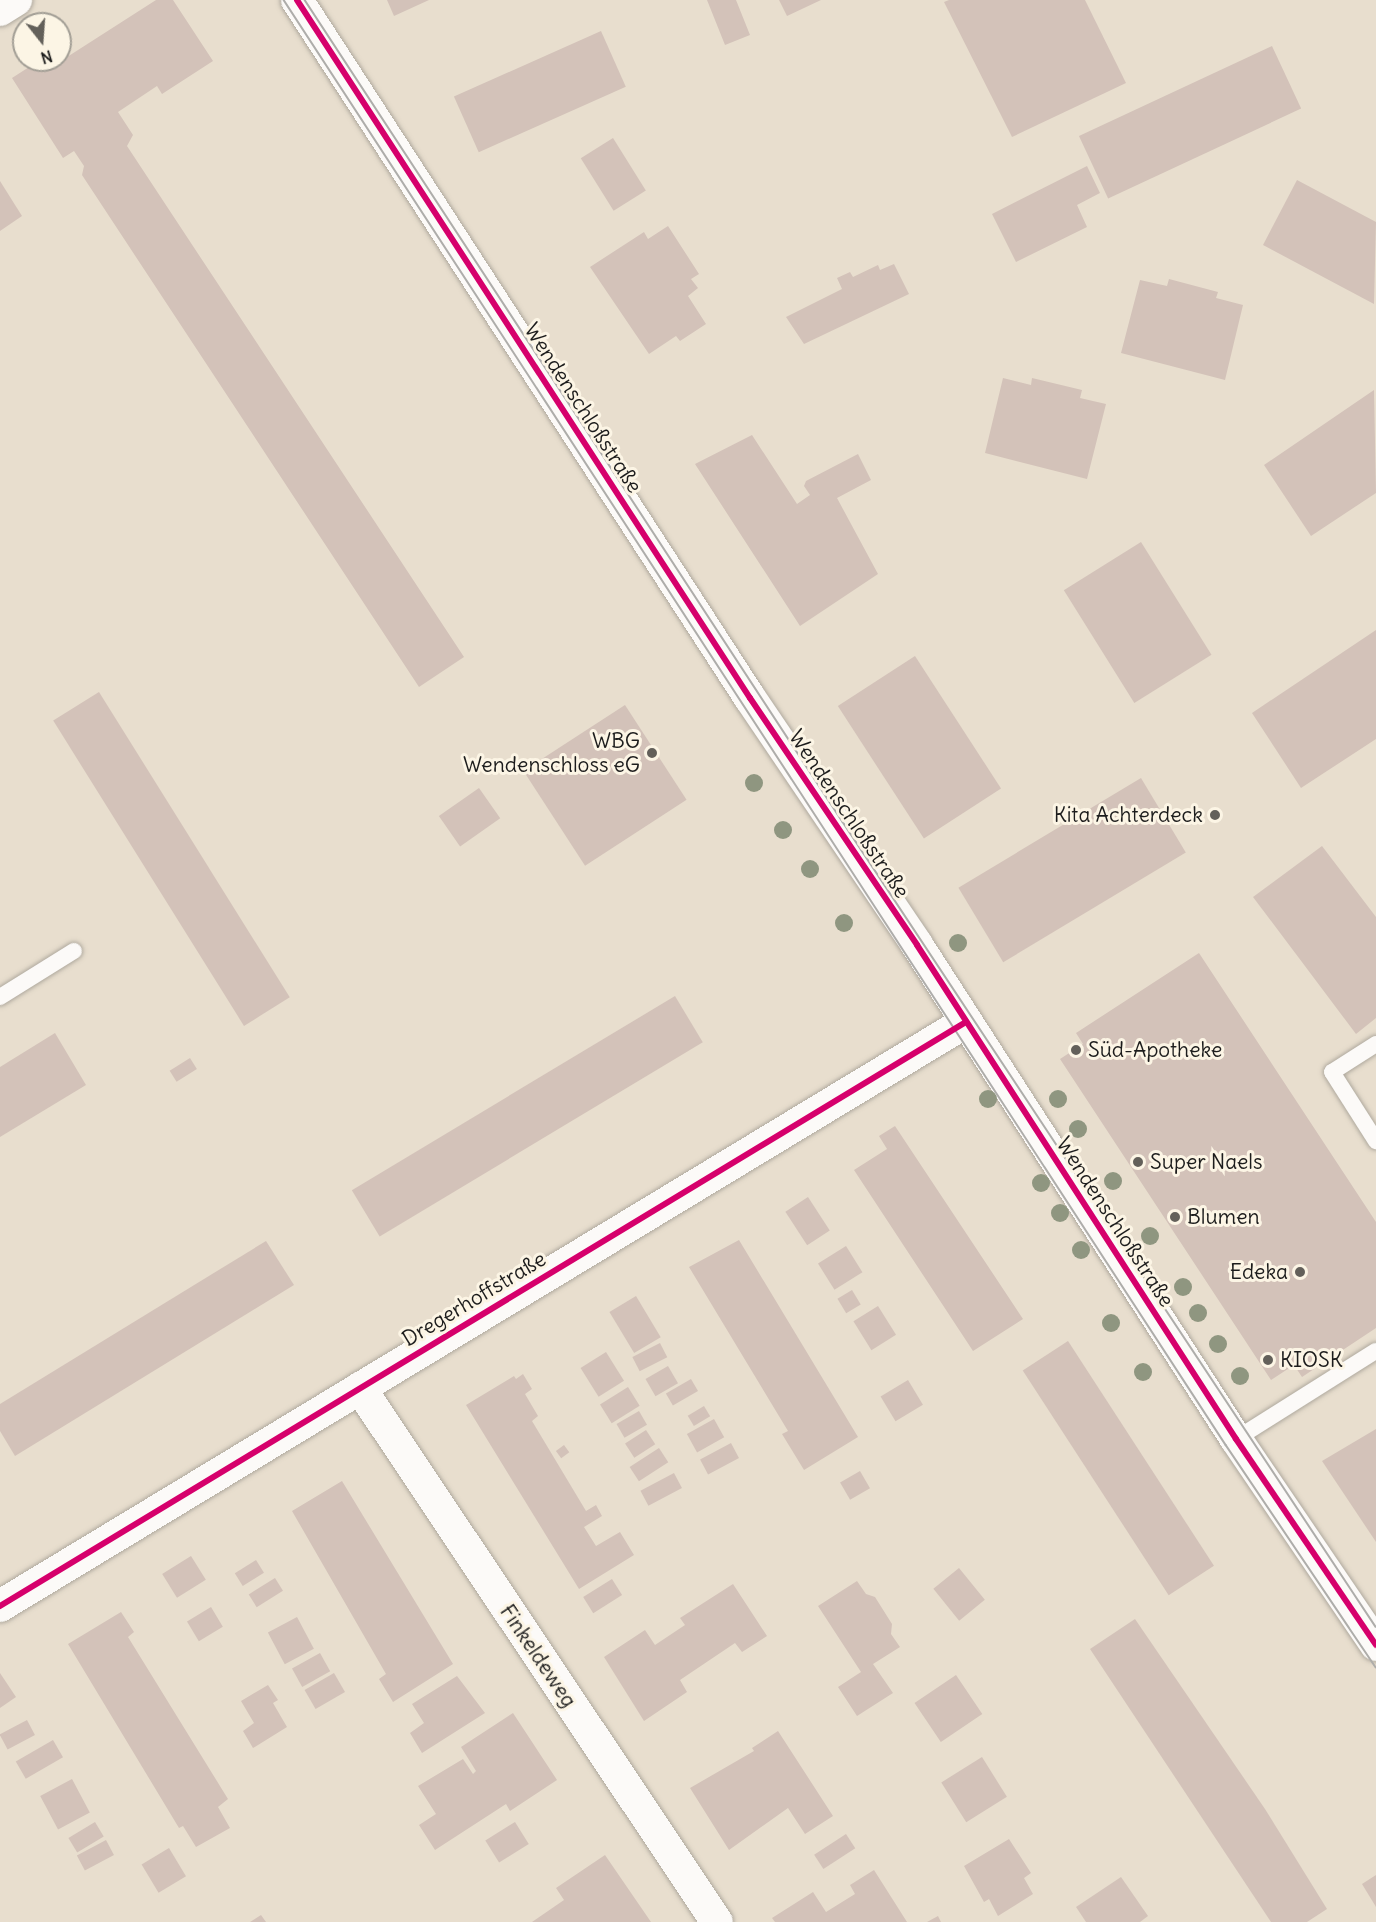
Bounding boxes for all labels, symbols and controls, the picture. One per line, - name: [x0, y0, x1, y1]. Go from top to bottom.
- north arrow: [12, 12, 72, 72]
- text: N: [38, 46, 55, 68]
- street label: Wendenschloßstraße: [519, 318, 647, 498]
- street label: Wendenschloßstraße: [783, 725, 915, 903]
- place label: WBG Wendenschloss eG: [463, 728, 640, 778]
- marker: WBG Wendenschloss eG: [645, 746, 659, 760]
- place label: Kita Achterdeck: [1054, 802, 1203, 828]
- marker: Kita Achterdeck: [1208, 808, 1222, 822]
- place label: Süd-Apotheke: [1088, 1037, 1222, 1063]
- marker: Süd-Apotheke: [1069, 1043, 1083, 1057]
- street label: Wendenschloßstraße: [1051, 1132, 1179, 1312]
- place label: Super Naels: [1150, 1149, 1263, 1175]
- marker: Super Naels: [1131, 1155, 1145, 1169]
- place label: Blumen: [1187, 1204, 1260, 1230]
- marker: Blumen: [1168, 1210, 1182, 1224]
- street label: Dregerhoffstraße: [398, 1246, 550, 1352]
- place label: Edeka: [1230, 1259, 1288, 1285]
- marker: Edeka: [1293, 1265, 1307, 1279]
- place label: KIOSK: [1280, 1347, 1343, 1373]
- marker: KIOSK: [1261, 1353, 1275, 1367]
- street label: Finkeldeweg: [494, 1600, 582, 1712]

